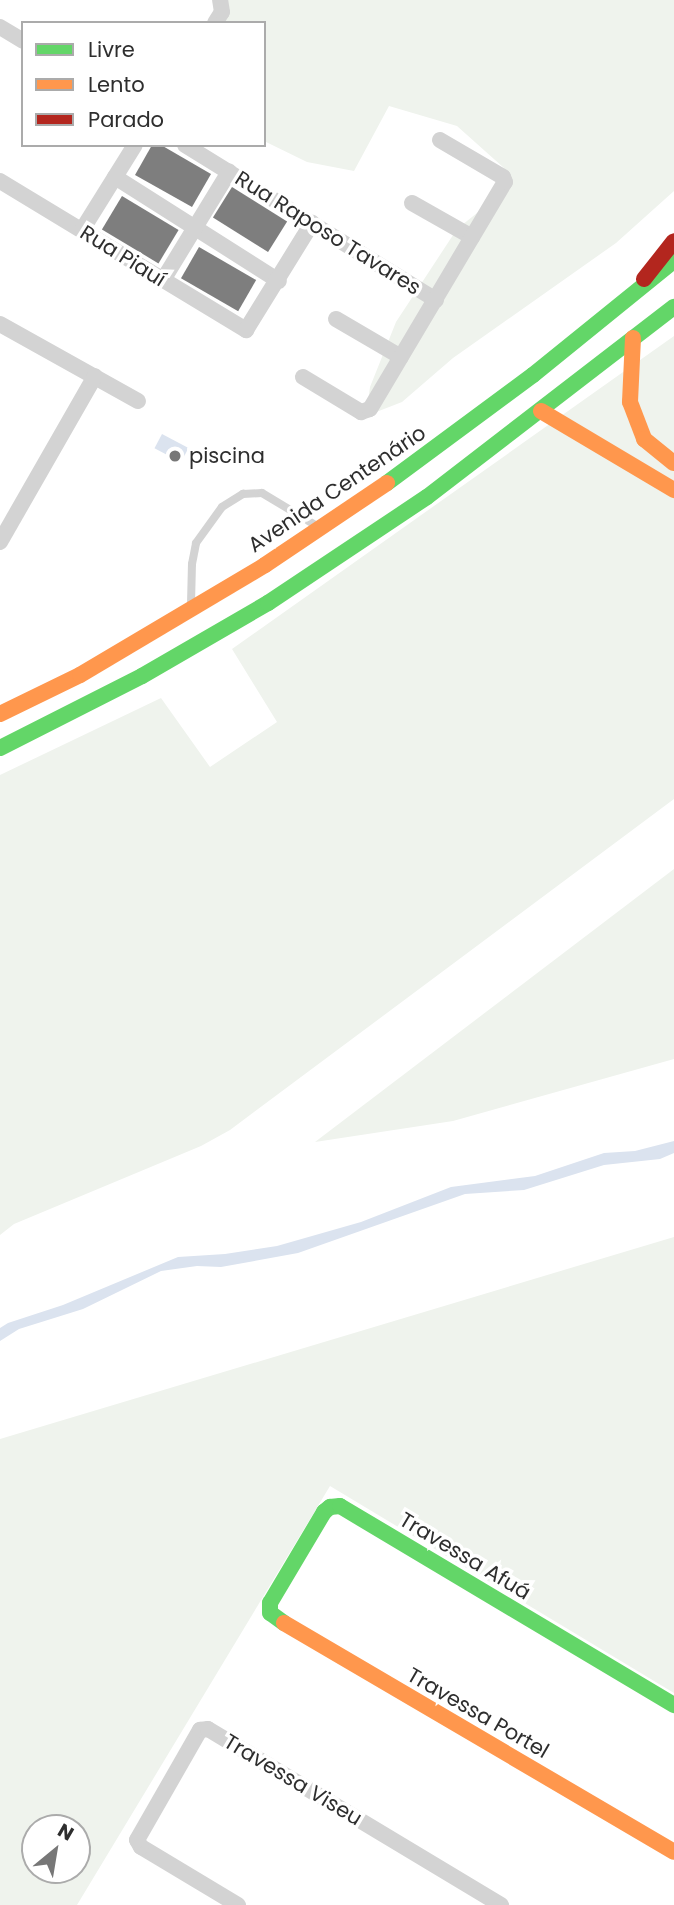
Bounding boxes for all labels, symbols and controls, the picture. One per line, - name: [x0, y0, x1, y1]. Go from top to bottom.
- legend: [21, 21, 266, 147]
- text: Livre: [88, 35, 135, 64]
- text: Lento: [88, 70, 145, 99]
- text: Parado: [88, 105, 164, 134]
- street label: Rua Raposo Tavares: [231, 166, 425, 300]
- street label: Rua Piauí: [76, 220, 170, 292]
- street label: Avenida Centenário: [243, 420, 431, 558]
- place label: piscina: [189, 443, 265, 469]
- marker: piscina: [167, 448, 183, 464]
- street label: Travessa Afuá: [395, 1507, 535, 1605]
- street label: Travessa Portel: [403, 1662, 553, 1764]
- street label: Travessa Viseu: [219, 1729, 367, 1831]
- north arrow: [21, 1814, 91, 1884]
- text: N: [53, 1817, 79, 1847]

